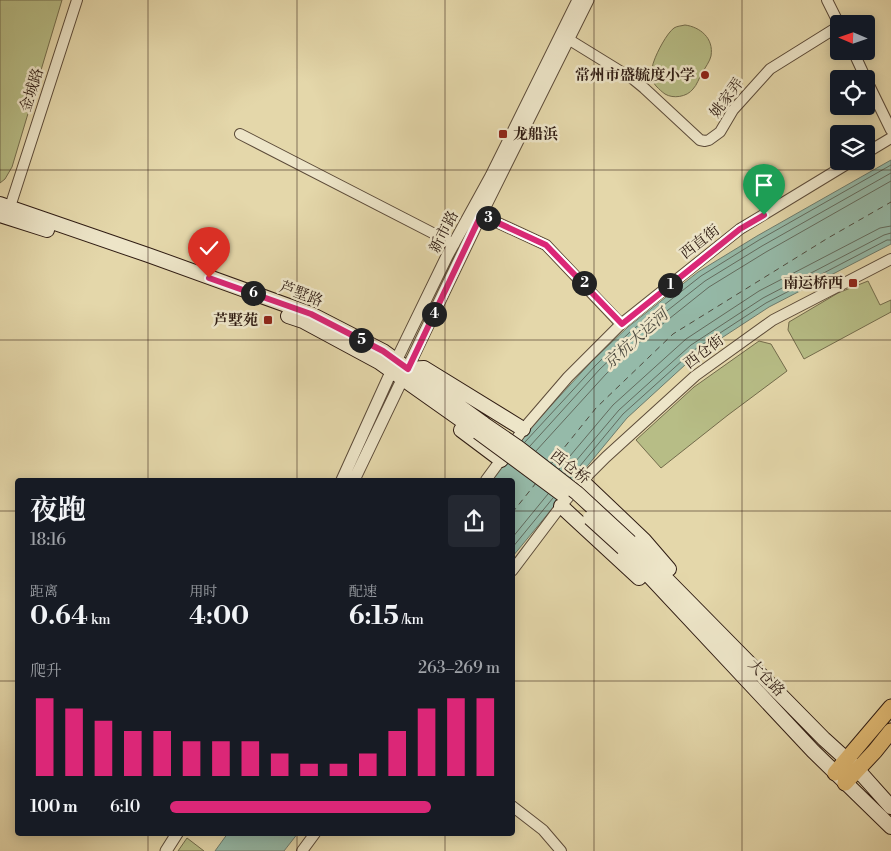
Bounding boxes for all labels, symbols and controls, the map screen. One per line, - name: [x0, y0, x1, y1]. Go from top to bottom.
- north arrow: [830, 15, 875, 60]
- map controls: [830, 15, 875, 170]
- street label: 金城路: [16, 66, 48, 114]
- place label: 常州市盛毓度小学: [575, 66, 695, 85]
- marker: 常州市盛毓度小学: [699, 69, 711, 81]
- button: locate: [830, 70, 875, 115]
- street label: 姚家弄: [706, 74, 748, 122]
- place label: 龙船浜: [513, 125, 558, 144]
- button: layers: [830, 125, 875, 170]
- marker: 龙船浜: [497, 128, 509, 140]
- pin: [743, 164, 785, 215]
- icon: arrive: [750, 171, 778, 199]
- pin: 3: [476, 206, 500, 230]
- street label: 新市路: [425, 208, 463, 256]
- text: 3: [484, 209, 493, 227]
- street label: 西直街: [676, 221, 724, 263]
- pin: [188, 227, 230, 278]
- icon: check: [195, 234, 223, 262]
- pin: 2: [572, 270, 596, 296]
- pin: 1: [658, 272, 682, 298]
- text: 2: [580, 274, 589, 292]
- place label: 南运桥西: [783, 274, 843, 293]
- text: 1: [667, 276, 674, 294]
- street label: 芦墅路: [277, 277, 325, 311]
- marker: 南运桥西: [847, 277, 859, 289]
- pin: 6: [240, 280, 266, 306]
- text: 6: [249, 284, 258, 302]
- pin: 4: [422, 302, 446, 326]
- water label: 京杭大运河: [600, 303, 675, 373]
- text: 4: [430, 305, 439, 323]
- place label: 芦墅苑: [213, 311, 258, 330]
- marker: 芦墅苑: [262, 314, 274, 326]
- pin: 5: [348, 328, 374, 352]
- text: 5: [357, 331, 366, 349]
- street label: 西仓街: [680, 331, 728, 373]
- street label: 西仓桥: [546, 446, 594, 488]
- text: 夜跑: [30, 493, 86, 528]
- button: share: [448, 495, 500, 547]
- text: 18:16: [30, 530, 66, 550]
- text: 距离: [30, 583, 58, 601]
- text: 用时: [189, 583, 217, 601]
- text: 配速: [349, 583, 377, 601]
- text: 0.64: [30, 601, 88, 632]
- text: 4:00: [189, 601, 249, 632]
- text: 6:15: [349, 601, 399, 632]
- text: km: [88, 611, 111, 629]
- text: /km: [399, 611, 424, 629]
- street label: 大仓路: [744, 655, 788, 701]
- text: 263–269 m: [418, 658, 500, 678]
- text: 爬升: [30, 661, 62, 681]
- text: 100 m: [30, 797, 78, 817]
- text: 6:10: [110, 797, 140, 817]

